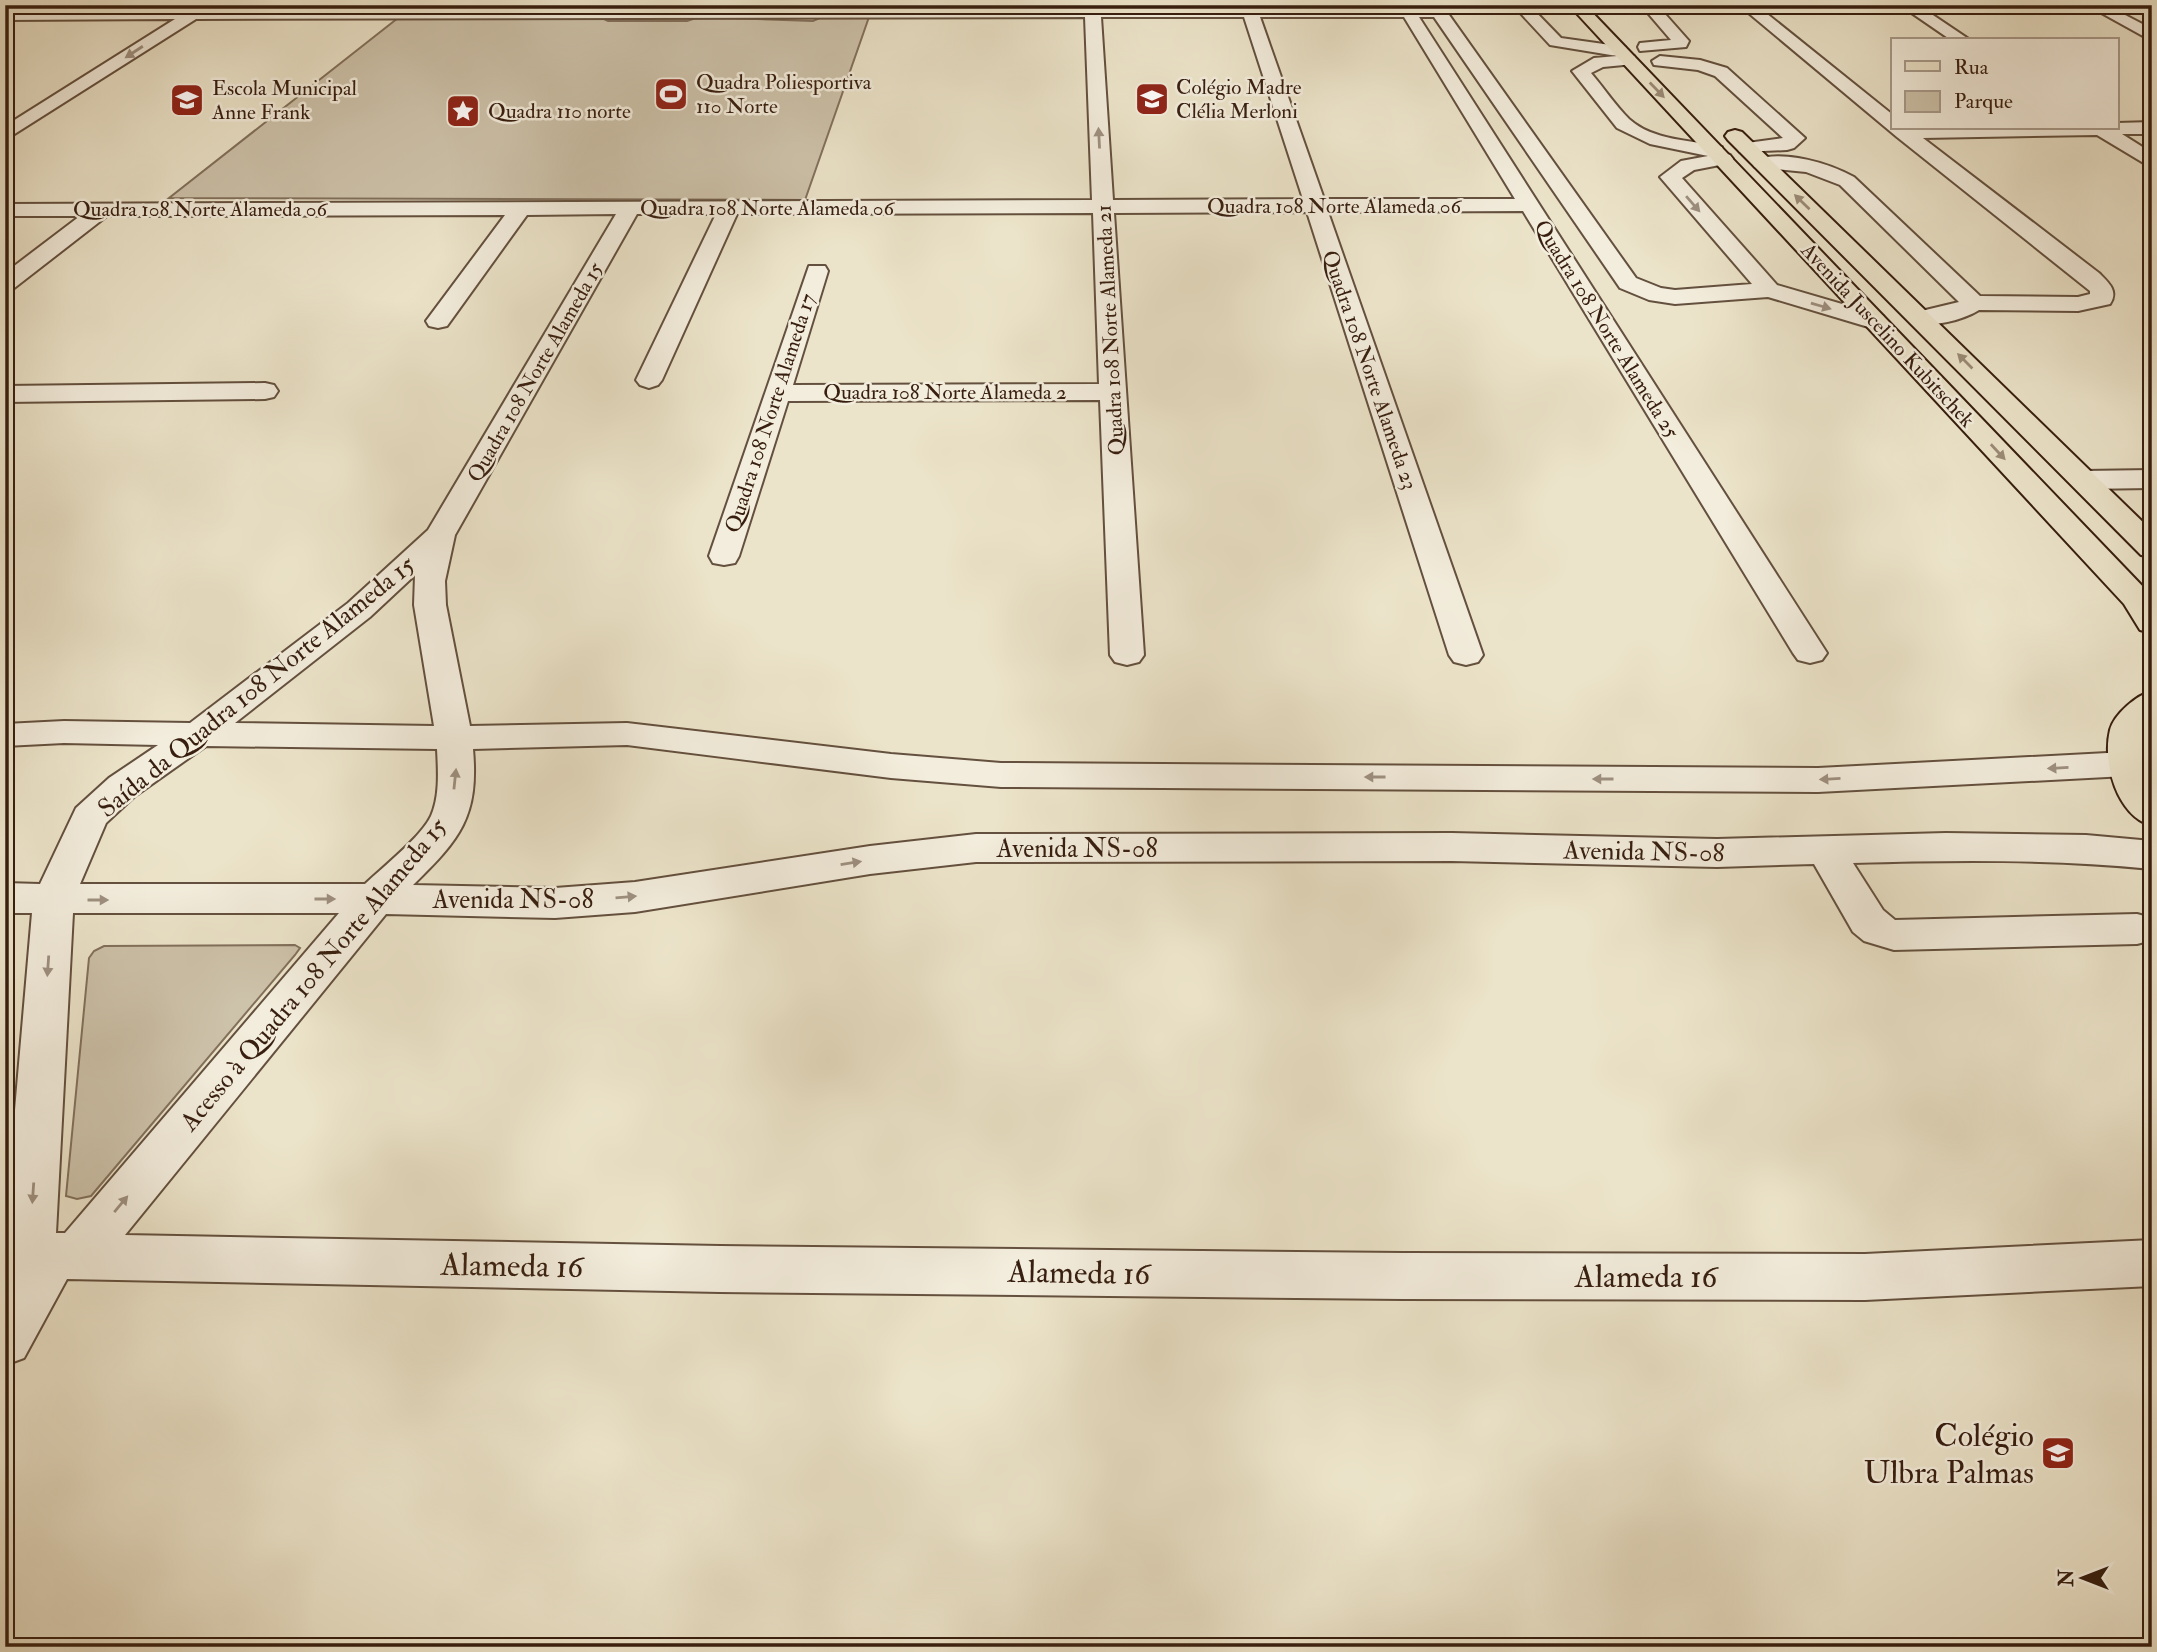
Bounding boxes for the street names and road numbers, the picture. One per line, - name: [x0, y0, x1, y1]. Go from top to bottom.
- street label: Quadra 108 Norte Alameda 06: [1207, 193, 1463, 220]
- street label: Quadra 108 Norte Alameda 06: [640, 195, 896, 222]
- street label: Quadra 108 Norte Alameda 06: [73, 196, 329, 223]
- street label: Quadra 108 Norte Alameda 21: [1090, 204, 1131, 456]
- street label: Quadra 108 Norte Alameda 25: [1528, 215, 1685, 444]
- street label: Avenida Juscelino Kubitschek: [1794, 237, 1980, 433]
- street label: Quadra 108 Norte Alameda 23: [1316, 247, 1423, 493]
- street label: Quadra 108 Norte Alameda 15: [461, 257, 610, 487]
- street label: Quadra 108 Norte Alameda 17: [719, 290, 822, 536]
- street label: Quadra 108 Norte Alameda 2: [823, 379, 1067, 406]
- street label: Saída da Quadra 108 Norte Alameda 15: [92, 549, 422, 825]
- street label: Acesso à Quadra 108 Norte Alameda 15: [173, 811, 455, 1138]
- street label: Avenida NS-08: [995, 833, 1158, 865]
- street label: Avenida NS-08: [1562, 835, 1725, 869]
- street label: Avenida NS-08: [431, 884, 594, 916]
- street label: Alameda 16: [439, 1245, 586, 1287]
- street label: Alameda 16: [1006, 1252, 1153, 1294]
- street label: Alameda 16: [1574, 1257, 1719, 1297]

